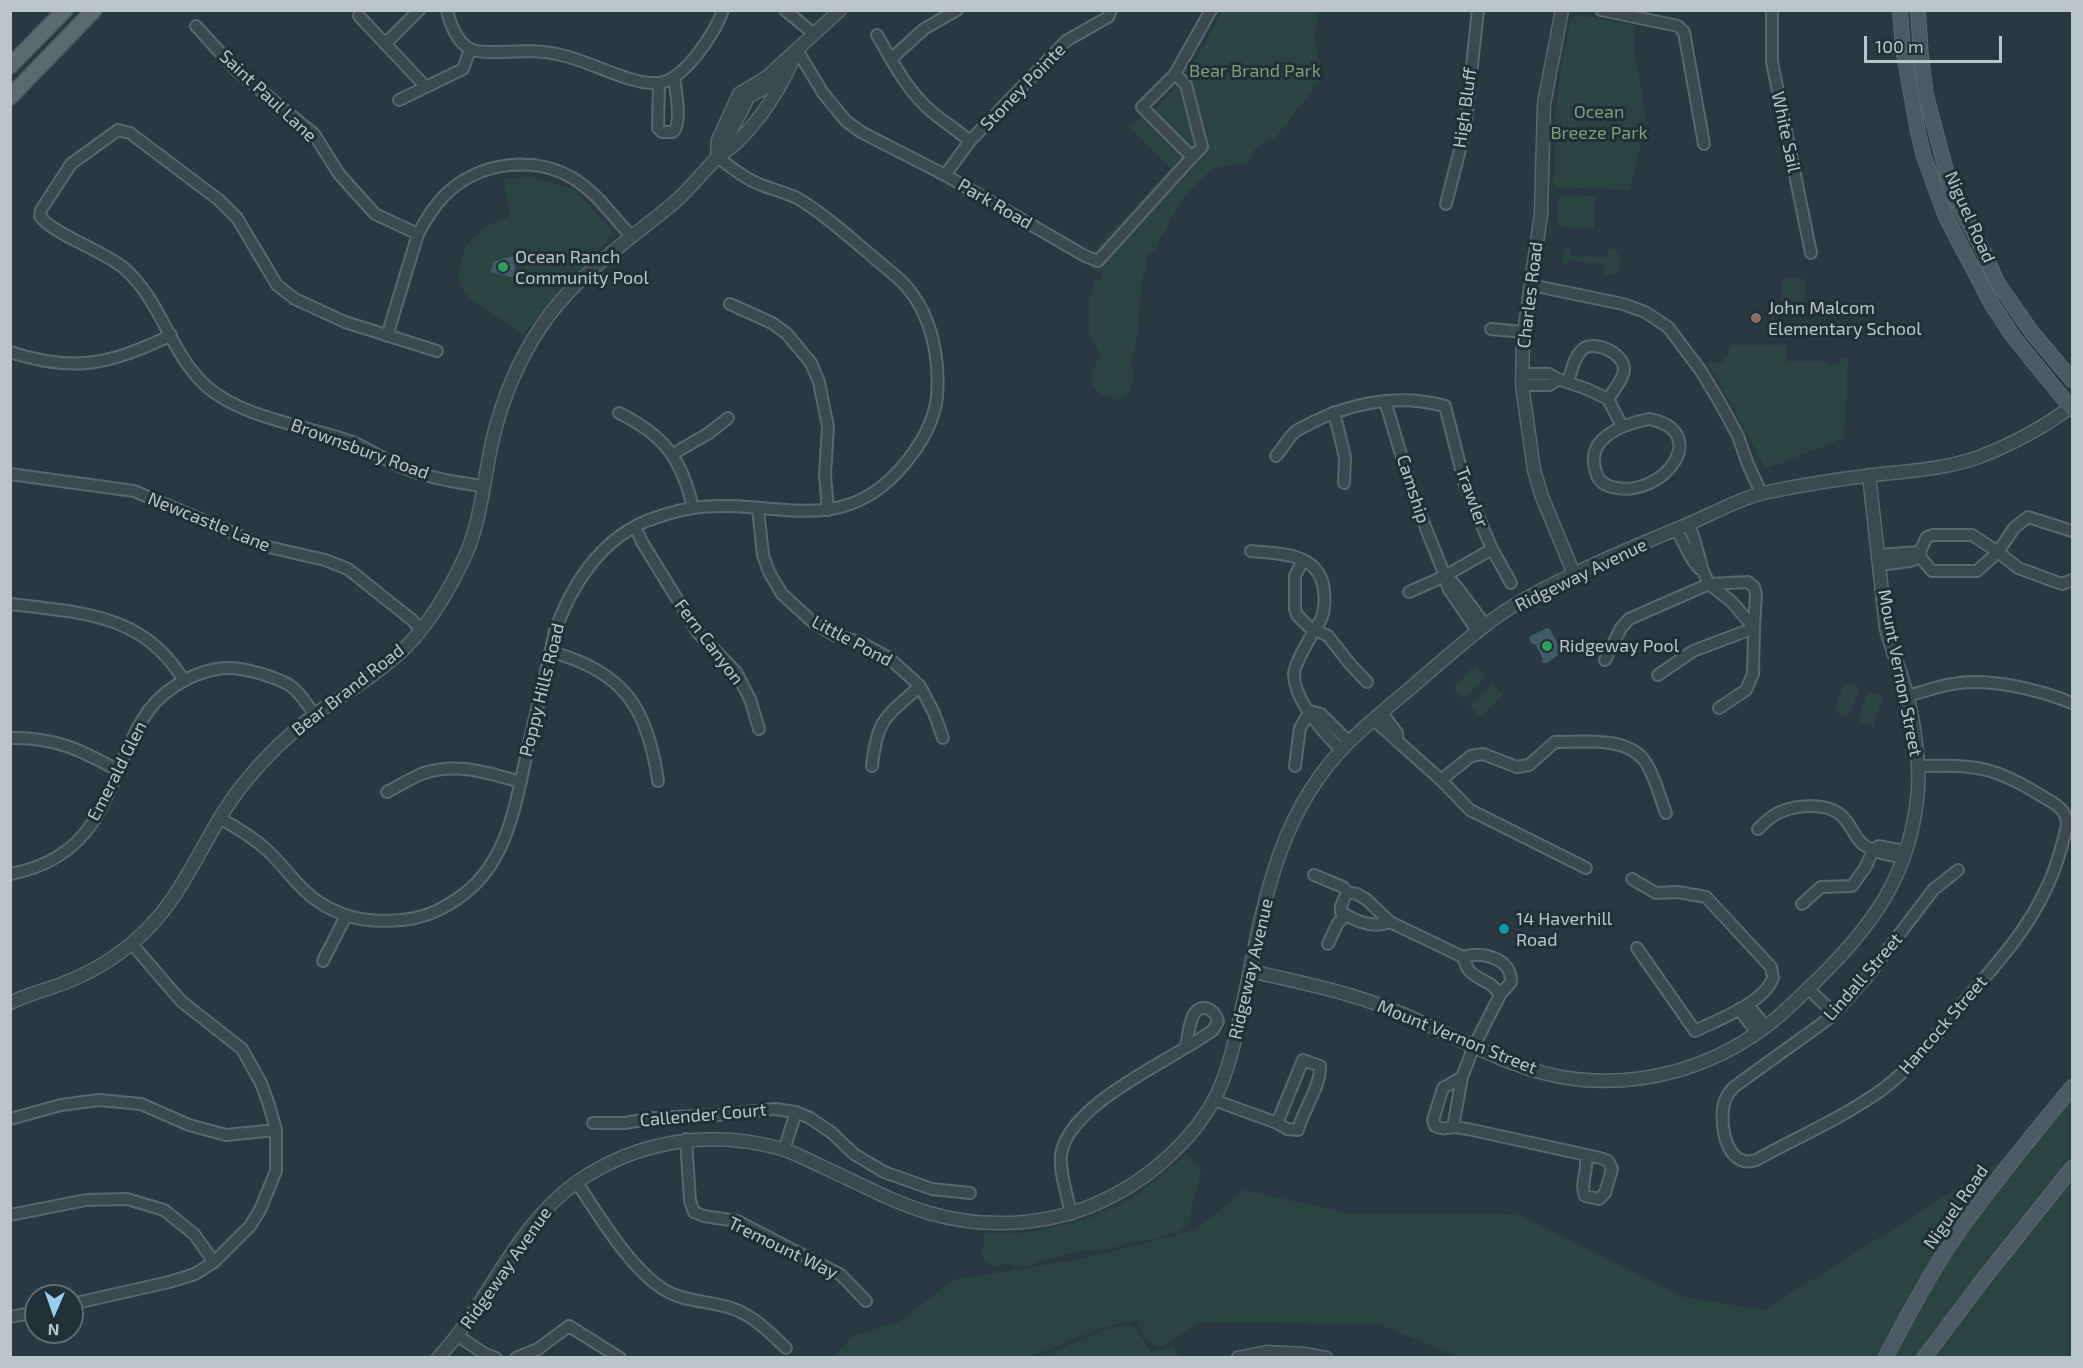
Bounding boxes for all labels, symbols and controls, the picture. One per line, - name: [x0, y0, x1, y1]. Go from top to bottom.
- scale bar: [1867, 24, 2005, 62]
- text: 100 m: [1875, 35, 1924, 57]
- street label: Stoney Pointe: [976, 39, 1070, 135]
- street label: Saint Paul Lane: [215, 45, 321, 147]
- park label: Bear Brand Park: [1189, 60, 1321, 82]
- street label: High Bluff: [1449, 67, 1481, 149]
- street label: White Sail: [1767, 89, 1805, 175]
- park label: Ocean Breeze Park: [1550, 101, 1648, 144]
- street label: Niguel Road: [1940, 168, 2000, 266]
- street label: Park Road: [954, 174, 1036, 234]
- street label: Charles Road: [1513, 240, 1547, 350]
- place label: Ocean Ranch Community Pool: [515, 246, 649, 288]
- marker: Ocean Ranch Community Pool: [496, 260, 510, 274]
- place label: John Malcom Elementary School: [1768, 297, 1922, 340]
- marker: John Malcom Elementary School: [1749, 311, 1763, 325]
- street label: Brownsbury Road: [288, 414, 432, 484]
- street label: Camship: [1392, 452, 1434, 526]
- street label: Trawler: [1451, 464, 1493, 530]
- street label: Newcastle Lane: [145, 488, 273, 556]
- street label: Ridgeway Avenue: [1512, 534, 1650, 616]
- street label: Mount Vernon Street: [1873, 588, 1927, 758]
- street label: Fern Canyon: [670, 595, 748, 689]
- street label: Little Pond: [808, 611, 896, 671]
- street label: Poppy Hills Road: [515, 621, 569, 759]
- place label: Ridgeway Pool: [1559, 635, 1679, 657]
- street label: Bear Brand Road: [288, 639, 408, 741]
- marker: Ridgeway Pool: [1540, 639, 1554, 653]
- street label: Emerald Glen: [83, 718, 151, 824]
- street label: Ridgeway Avenue: [1224, 896, 1278, 1042]
- place label: 14 Haverhill Road: [1516, 908, 1612, 950]
- marker: 14 Haverhill Road: [1497, 922, 1511, 936]
- street label: Lindall Street: [1819, 929, 1907, 1025]
- street label: Hancock Street: [1894, 971, 1992, 1079]
- street label: Mount Vernon Street: [1374, 995, 1540, 1079]
- street label: Callender Court: [639, 1099, 767, 1131]
- street label: Niguel Road: [1919, 1161, 1993, 1253]
- street label: Ridgeway Avenue: [456, 1203, 556, 1333]
- street label: Tremount Way: [725, 1212, 841, 1284]
- north arrow: [24, 1284, 84, 1344]
- text: N: [47, 1321, 60, 1340]

